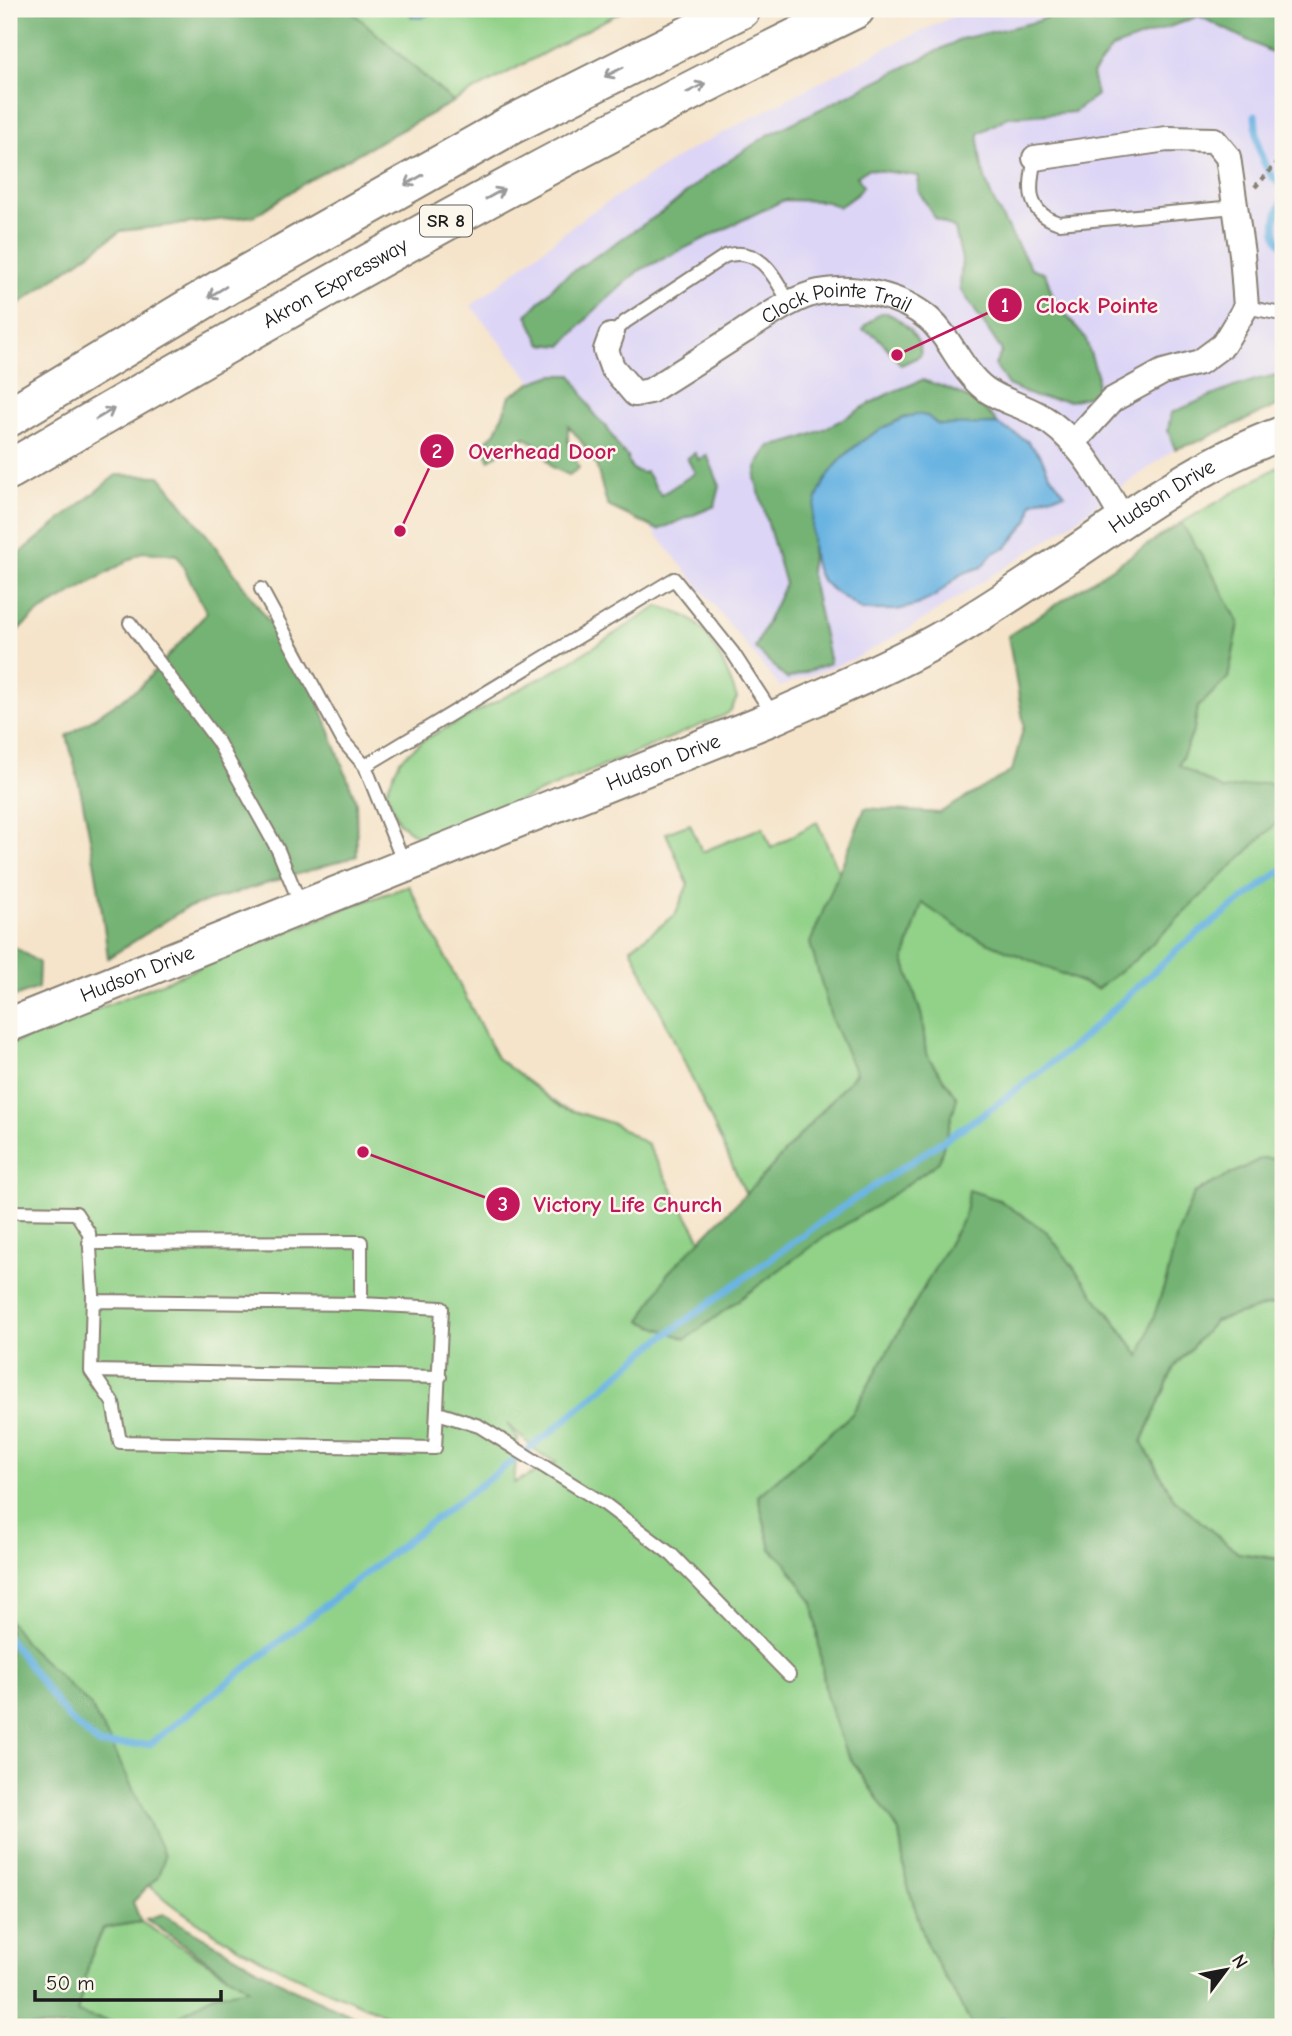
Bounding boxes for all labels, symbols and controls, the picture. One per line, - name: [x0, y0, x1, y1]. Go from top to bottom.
- one-way arrow: [605, 65, 625, 79]
- one-way arrow: [685, 80, 706, 94]
- one-way arrow: [405, 173, 425, 187]
- one-way arrow: [484, 187, 505, 200]
- road number: SR 8: [420, 206, 472, 236]
- street label: Akron Expressway: [258, 232, 412, 333]
- street label: Clock Pointe Trail: [757, 278, 916, 329]
- callout: Clock Pointe: [987, 283, 1173, 327]
- one-way arrow: [207, 286, 227, 300]
- text: Clock Pointe: [1036, 292, 1158, 319]
- text: 1: [1001, 293, 1009, 317]
- one-way arrow: [94, 407, 114, 421]
- callout: Overhead Door: [419, 429, 629, 473]
- text: Overhead Door: [468, 438, 616, 465]
- text: 2: [432, 439, 442, 463]
- street label: Hudson Drive: [1104, 454, 1219, 538]
- street label: Hudson Drive: [603, 728, 724, 796]
- street label: Hudson Drive: [77, 940, 198, 1007]
- callout: Victory Life Church: [485, 1182, 737, 1226]
- text: Victory Life Church: [534, 1191, 722, 1218]
- text: 3: [498, 1192, 508, 1216]
- north arrow: [1190, 1934, 1260, 2004]
- text: N: [1227, 1950, 1252, 1973]
- scale bar: [35, 1959, 220, 2003]
- text: 50 m: [46, 1971, 95, 1995]

